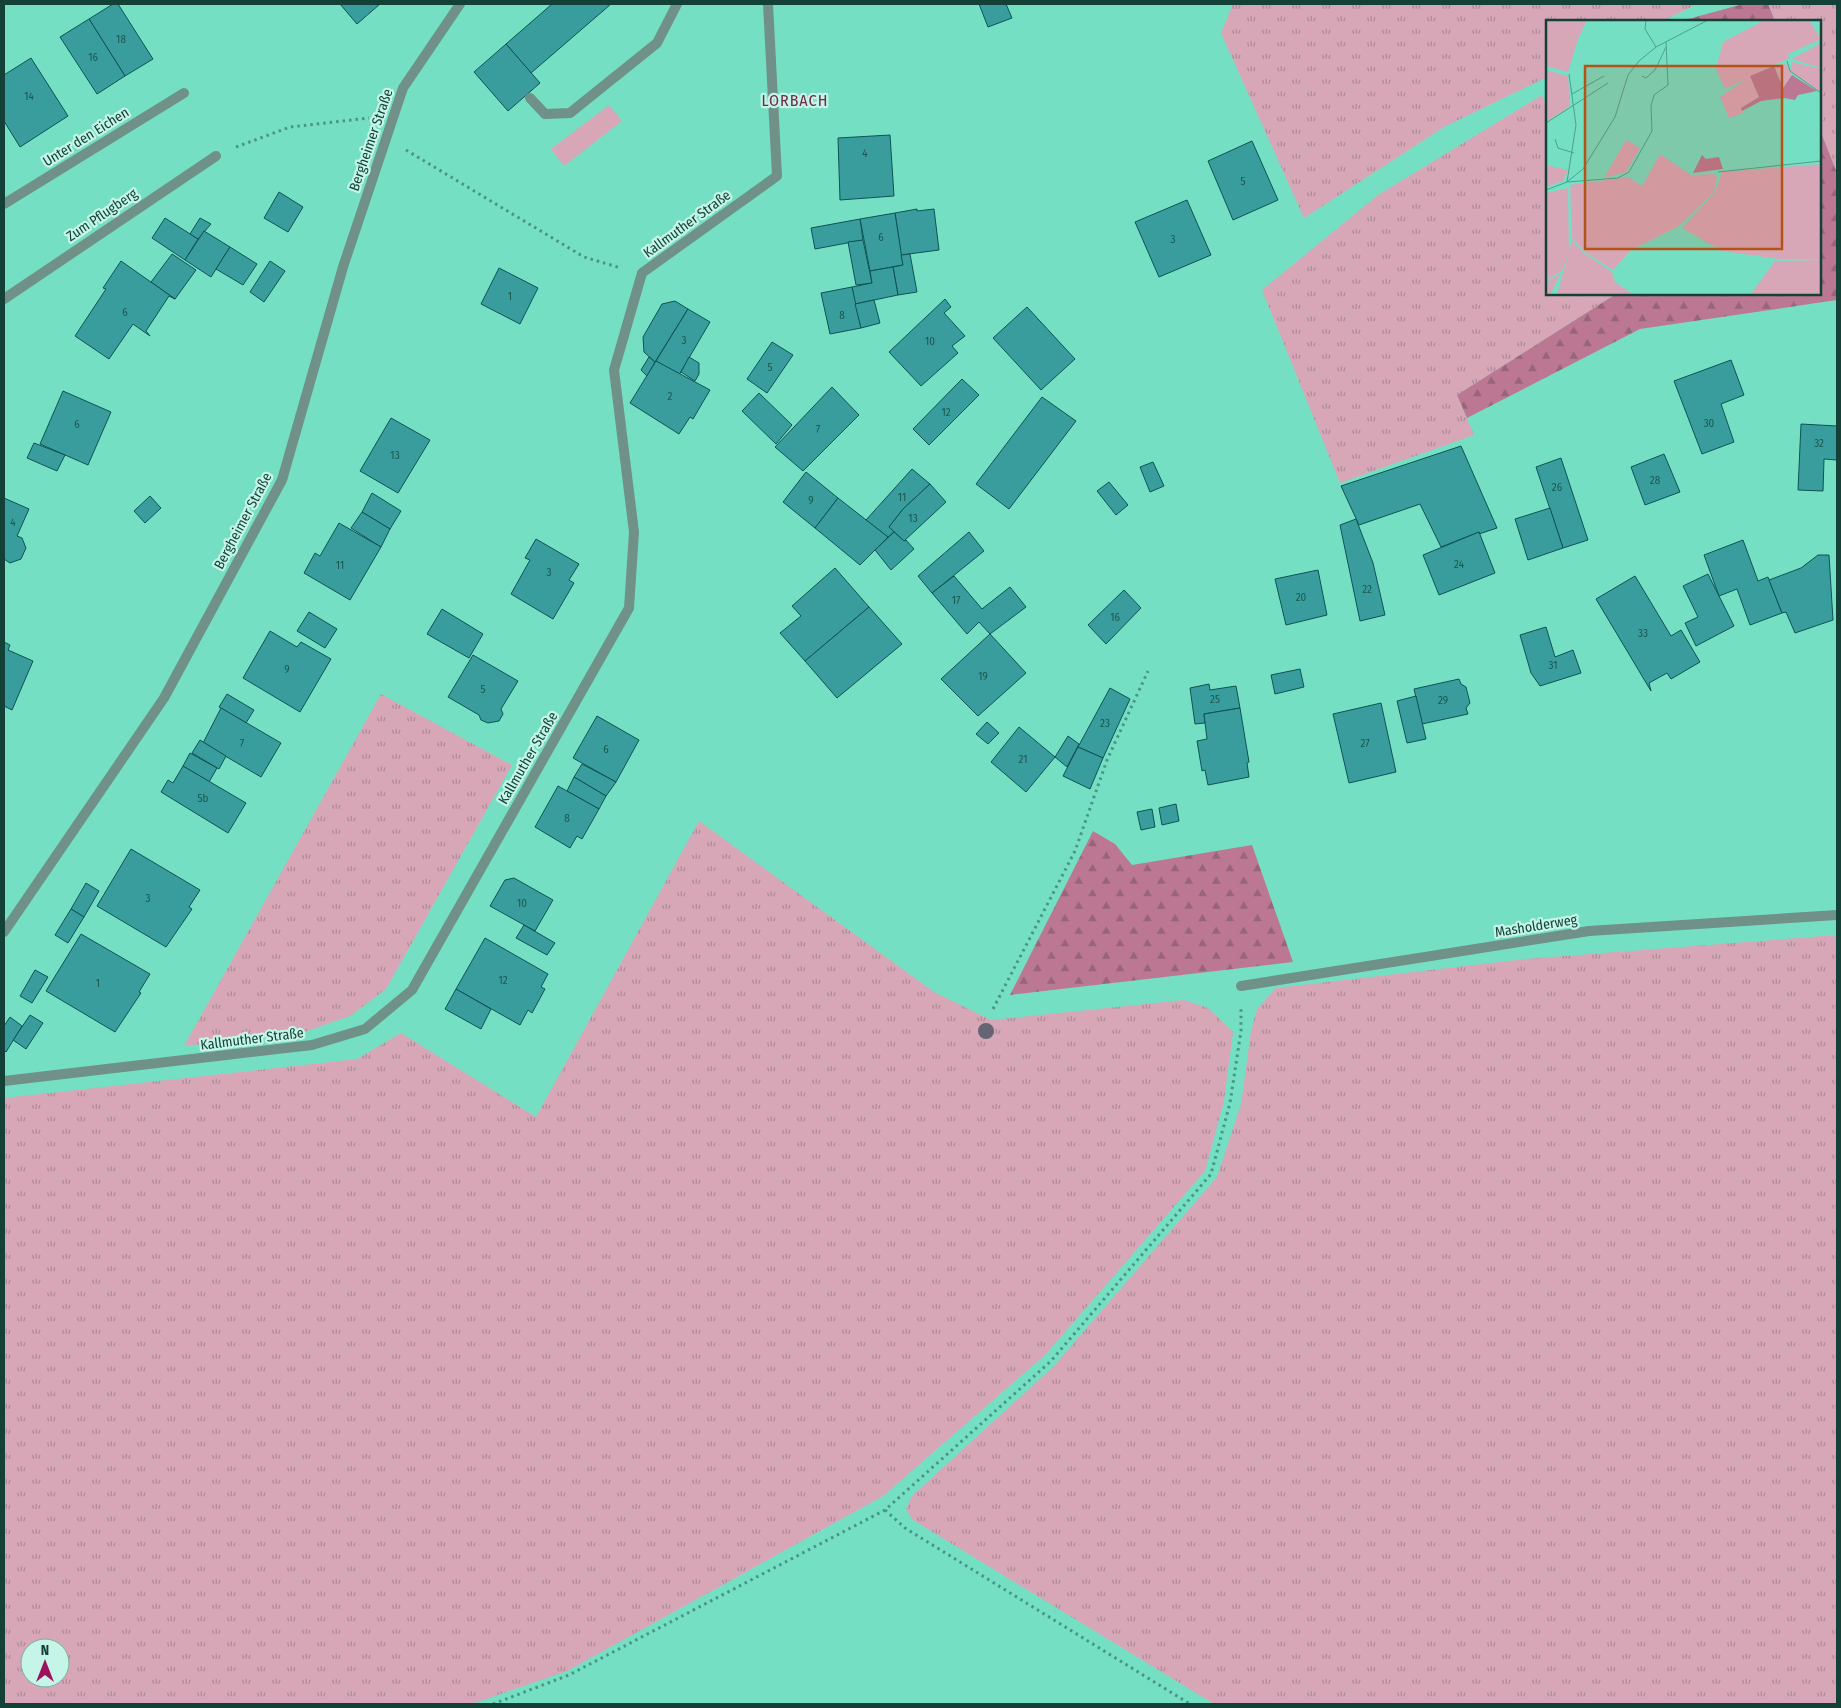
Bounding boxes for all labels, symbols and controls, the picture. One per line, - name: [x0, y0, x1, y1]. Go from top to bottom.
- inset map: [1546, 20, 1821, 295]
- house number: 18: [116, 33, 126, 46]
- house number: 16: [88, 51, 98, 64]
- street label: Bergheimer Straße: [346, 87, 396, 193]
- house number: 14: [24, 90, 34, 103]
- district label: LORBACH: [762, 91, 828, 110]
- street label: Unter den Eichen: [40, 104, 132, 170]
- house number: 4: [862, 147, 868, 160]
- house number: 5: [1240, 175, 1246, 188]
- street label: Zum Pflugberg: [63, 185, 141, 245]
- street label: Kallmuther Straße: [640, 187, 734, 261]
- house number: 6: [878, 231, 884, 244]
- house number: 3: [1171, 233, 1176, 246]
- house number: 1: [508, 290, 512, 303]
- house number: 6: [122, 306, 128, 319]
- house number: 8: [839, 309, 845, 322]
- house number: 3: [682, 334, 687, 347]
- house number: 10: [925, 335, 935, 348]
- house number: 5: [767, 361, 773, 374]
- house number: 2: [668, 390, 673, 403]
- house number: 12: [941, 406, 951, 419]
- house number: 30: [1704, 417, 1715, 430]
- house number: 6: [74, 418, 80, 431]
- house number: 7: [816, 423, 821, 436]
- house number: 32: [1814, 437, 1824, 450]
- house number: 13: [390, 449, 400, 462]
- street label: Bergheimer Straße: [210, 470, 276, 572]
- house number: 28: [1650, 474, 1661, 487]
- house number: 26: [1552, 481, 1563, 494]
- house number: 11: [898, 491, 906, 504]
- house number: 9: [808, 494, 814, 507]
- house number: 13: [908, 512, 918, 525]
- house number: 4: [10, 516, 16, 529]
- house number: 24: [1454, 558, 1465, 571]
- house number: 11: [336, 559, 344, 572]
- house number: 3: [547, 566, 552, 579]
- house number: 22: [1362, 583, 1372, 596]
- house number: 20: [1296, 591, 1307, 604]
- house number: 17: [952, 594, 961, 607]
- house number: 16: [1110, 611, 1120, 624]
- house number: 33: [1638, 627, 1648, 640]
- house number: 31: [1549, 659, 1558, 672]
- house number: 9: [284, 663, 290, 676]
- house number: 19: [978, 670, 988, 683]
- house number: 5: [480, 683, 486, 696]
- house number: 25: [1210, 693, 1220, 706]
- house number: 29: [1438, 694, 1448, 707]
- street label: Kallmuther Straße: [495, 709, 561, 807]
- house number: 23: [1100, 717, 1110, 730]
- house number: 7: [240, 737, 245, 750]
- house number: 27: [1360, 737, 1370, 750]
- house number: 6: [603, 743, 609, 756]
- house number: 21: [1019, 753, 1027, 766]
- house number: 5b: [198, 792, 209, 805]
- house number: 8: [564, 812, 570, 825]
- house number: 3: [146, 892, 151, 905]
- house number: 10: [517, 897, 527, 910]
- street label: Masholderweg: [1494, 911, 1579, 941]
- house number: 12: [498, 974, 508, 987]
- house number: 1: [96, 977, 100, 990]
- street label: Kallmuther Straße: [199, 1024, 305, 1054]
- north arrow: [20, 1638, 70, 1688]
- text: N: [41, 1642, 49, 1659]

